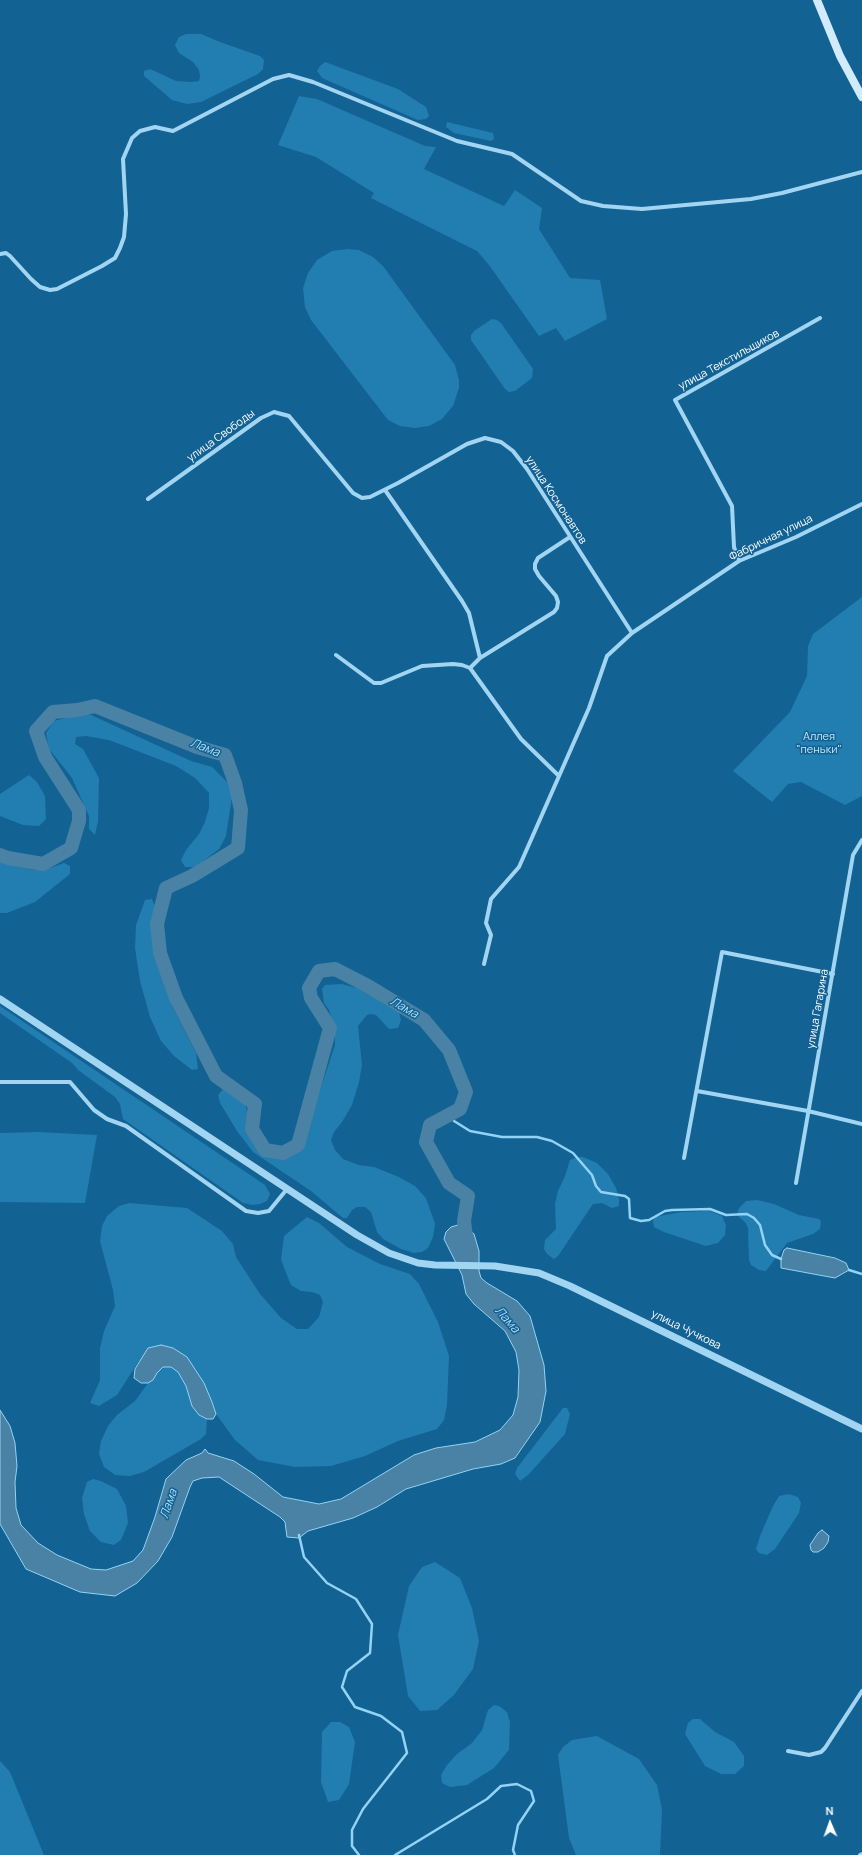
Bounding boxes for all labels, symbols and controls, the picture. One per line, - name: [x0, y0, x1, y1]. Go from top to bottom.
- street label: улица Текстильщиков: [676, 327, 782, 393]
- street label: улица Свободы: [185, 407, 257, 465]
- street label: улица Космонавтов: [523, 453, 589, 547]
- street label: Фабричная улица: [727, 512, 815, 564]
- park label: Аллея "пеньки": [796, 730, 842, 756]
- water label: Лама: [188, 736, 222, 760]
- street label: улица Гагарина: [804, 968, 832, 1050]
- water label: Лама: [387, 994, 421, 1022]
- water label: Лама: [492, 1304, 522, 1336]
- street label: улица Чучкова: [649, 1307, 723, 1353]
- water label: Лама: [157, 1487, 181, 1521]
- north arrow: [810, 1803, 850, 1843]
- text: N: [825, 1803, 834, 1818]

